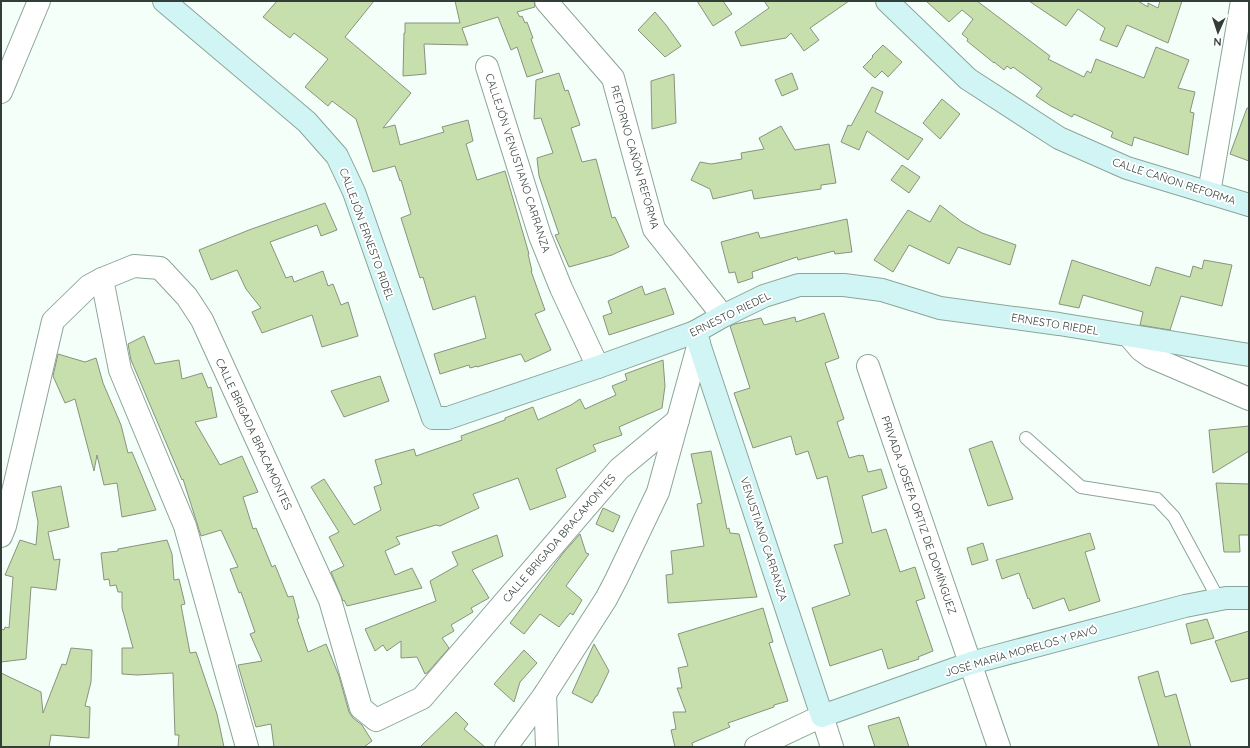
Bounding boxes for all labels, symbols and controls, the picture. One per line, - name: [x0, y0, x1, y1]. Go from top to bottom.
- north arrow: [1198, 12, 1238, 52]
- text: N: [1213, 35, 1222, 49]
- street label: CALLEJÓN VENUSTIANO CARRANZA: [482, 72, 554, 254]
- street label: RETORNO CAÑÓN REFORMA: [608, 84, 662, 230]
- street label: CALLE CAÑON REFORMA: [1111, 154, 1237, 208]
- street label: CALLEJÓN ERNESTO RIDEL: [336, 166, 398, 302]
- street label: ERNESTO RIEDEL: [687, 288, 773, 340]
- street label: ERNESTO RIEDEL: [1010, 310, 1100, 338]
- street label: CALLE BRIGADA BRACAMONTES: [213, 356, 295, 512]
- street label: PRIVADA JOSEFA ORTIZ DE DOMÍNGUEZ: [878, 414, 960, 616]
- street label: CALLE BRIGADA BRACAMONTES: [499, 471, 619, 605]
- street label: VENUSTIANO CARRANZA: [737, 475, 791, 603]
- street label: JOSÉ MARÍA MORELOS Y PAVÓ: [943, 622, 1099, 680]

